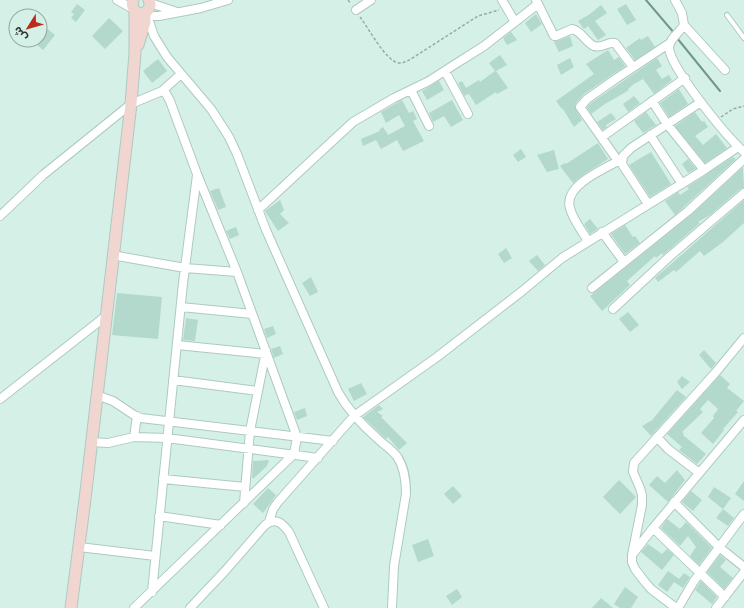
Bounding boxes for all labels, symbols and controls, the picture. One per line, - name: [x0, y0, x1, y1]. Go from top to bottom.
- north arrow: [8, 8, 48, 48]
- text: ش: [9, 24, 30, 45]

